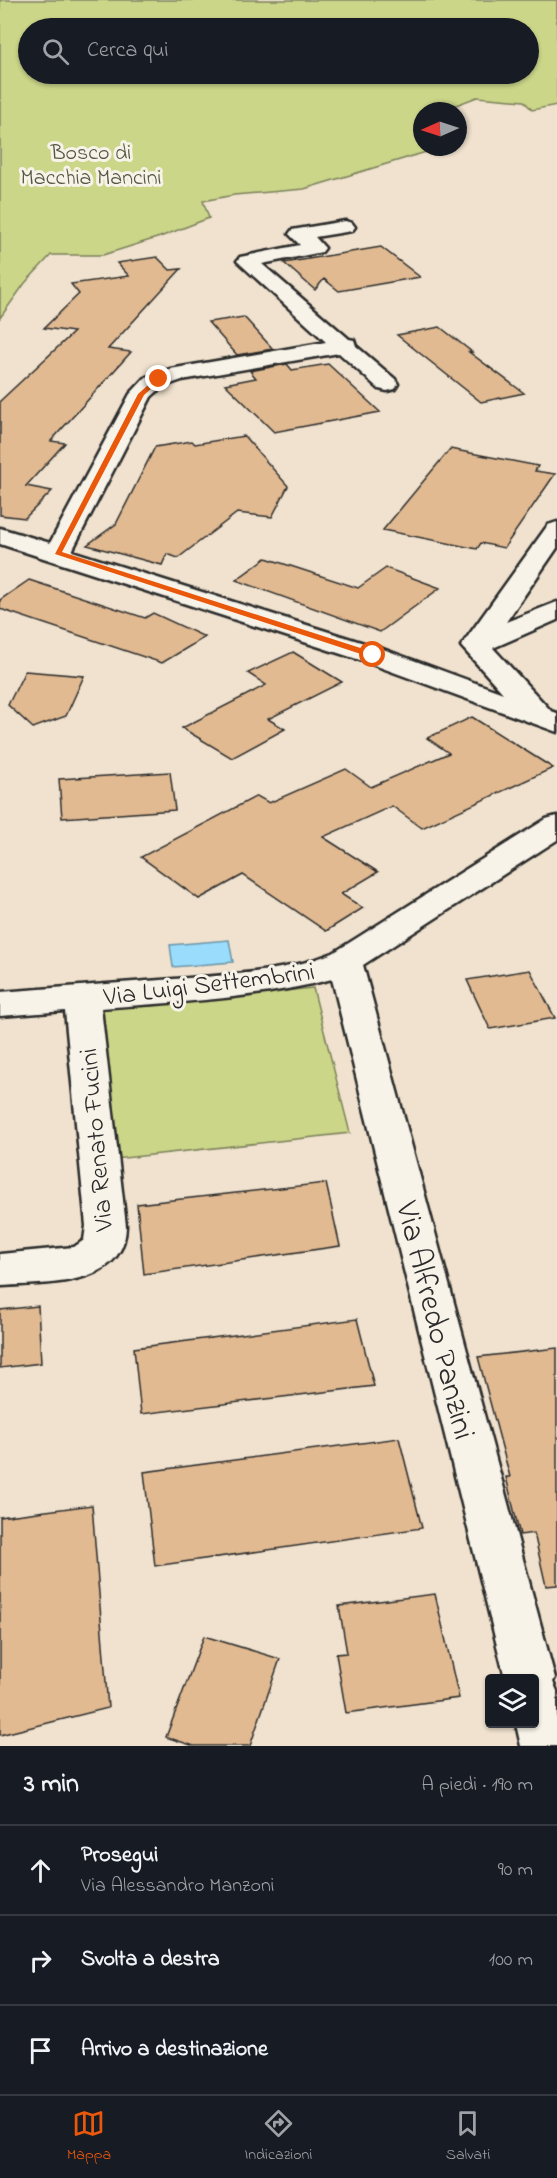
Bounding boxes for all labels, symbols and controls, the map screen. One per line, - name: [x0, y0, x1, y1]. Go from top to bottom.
- search box: [18, 18, 539, 84]
- icon: search: [39, 35, 72, 68]
- text: Cerca qui: [87, 35, 169, 67]
- north arrow: [413, 102, 467, 156]
- park label: Bosco di Macchia Mancini: [20, 138, 162, 195]
- route end: [145, 365, 171, 391]
- route start: [359, 641, 385, 667]
- street label: Via Luigi Settembrini: [101, 954, 317, 1018]
- street label: Via Renato Fucini: [71, 1046, 125, 1234]
- street label: Via Alfredo Panzini: [381, 1196, 486, 1445]
- map controls: [485, 1674, 539, 1728]
- button: layers: [485, 1674, 539, 1728]
- text: 3 min: [24, 1766, 79, 1804]
- text: A piedi · 190 m: [422, 1771, 533, 1800]
- text: Prosegui: [81, 1840, 158, 1872]
- icon: ahead: [24, 1854, 57, 1887]
- text: 90 m: [498, 1856, 533, 1885]
- text: Via Alessandro Manzoni: [81, 1872, 274, 1901]
- icon: right: [24, 1944, 57, 1977]
- text: Svolta a destra: [81, 1944, 220, 1976]
- text: 100 m: [489, 1946, 533, 1975]
- icon: arrive: [24, 2034, 57, 2067]
- text: Arrivo a destinazione: [81, 2034, 268, 2066]
- tab: Mappa: [67, 2107, 111, 2167]
- tab: Indicazioni: [244, 2107, 312, 2167]
- tab: Salvati: [446, 2107, 490, 2167]

